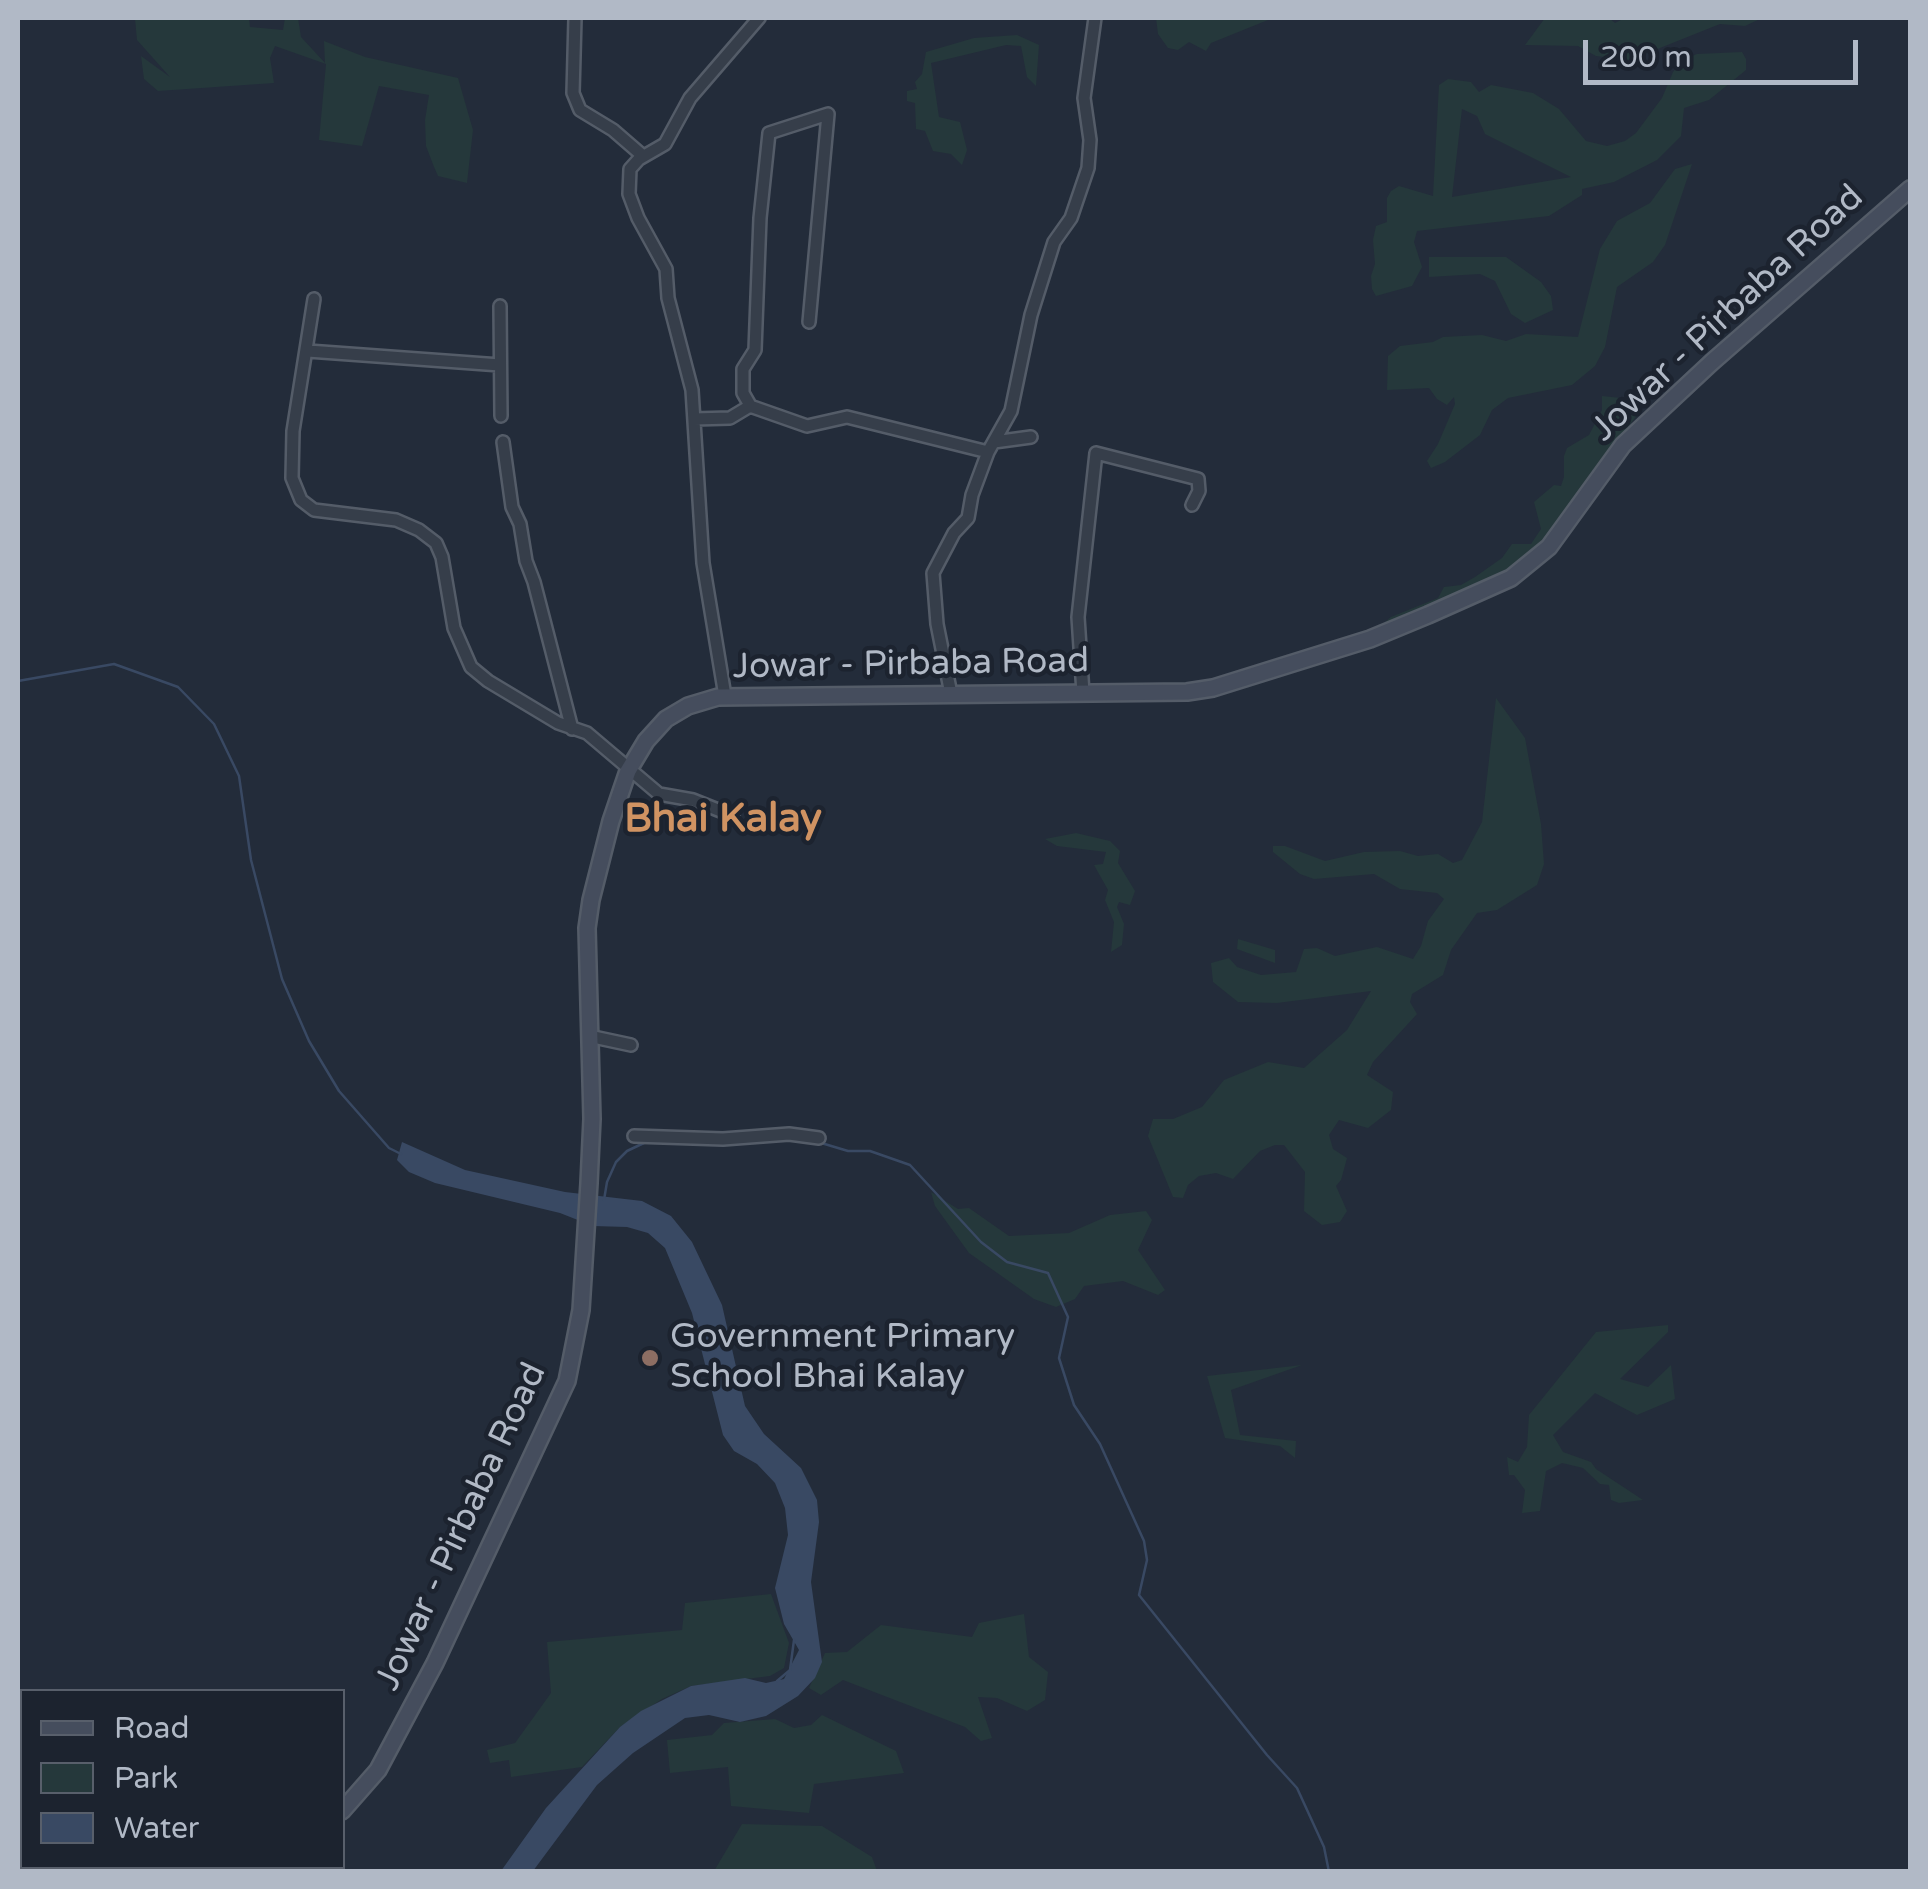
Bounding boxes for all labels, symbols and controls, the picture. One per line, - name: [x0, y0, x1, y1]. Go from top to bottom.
- scale bar: [1588, 20, 1863, 82]
- text: 200 m: [1600, 39, 1692, 76]
- street label: Jowar - Pirbaba Road: [1583, 177, 1873, 451]
- street label: Jowar - Pirbaba Road: [732, 641, 1090, 689]
- district label: Bhai Kalay: [624, 796, 822, 844]
- place label: Government Primary School Bhai Kalay: [670, 1317, 1015, 1399]
- marker: Government Primary School Bhai Kalay: [639, 1347, 661, 1369]
- street label: Jowar - Pirbaba Road: [368, 1357, 556, 1697]
- legend: [20, 1689, 345, 1869]
- text: Road: [114, 1710, 189, 1747]
- text: Park: [114, 1760, 178, 1797]
- text: Water: [114, 1810, 199, 1847]

